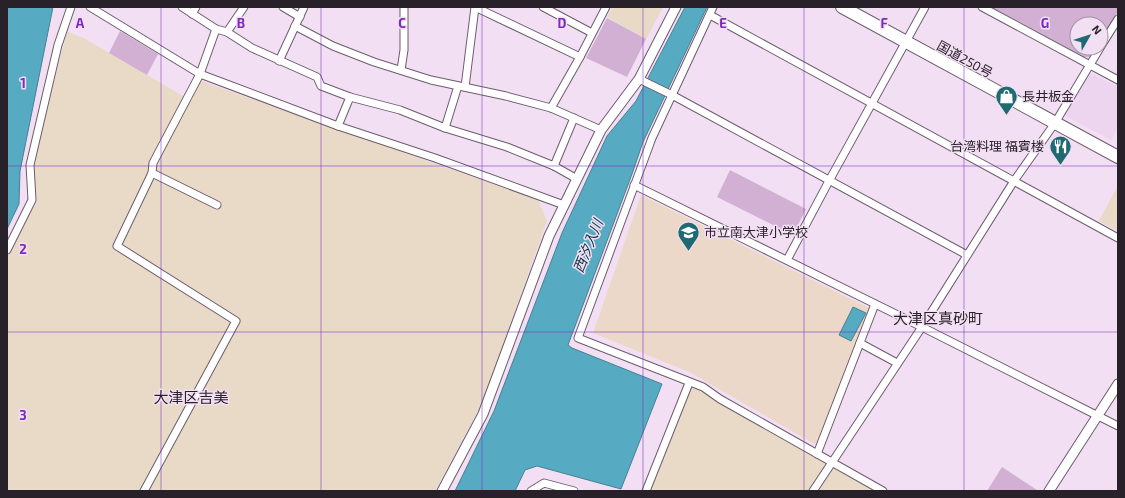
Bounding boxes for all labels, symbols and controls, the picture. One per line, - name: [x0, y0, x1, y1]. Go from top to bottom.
- text: A: [76, 15, 85, 31]
- text: B: [237, 15, 245, 31]
- text: C: [398, 15, 406, 31]
- text: D: [558, 15, 567, 31]
- text: E: [719, 15, 727, 31]
- text: F: [880, 15, 888, 31]
- text: G: [1041, 15, 1049, 31]
- north arrow: [1069, 16, 1109, 56]
- text: N: [1090, 22, 1105, 37]
- street label: 国道250号: [934, 37, 996, 81]
- text: 1: [20, 75, 26, 91]
- shop icon: 長井板金: [993, 83, 1019, 116]
- place label: 長井板金: [1022, 88, 1074, 104]
- restaurant icon: 台湾料理 福賓楼: [1047, 133, 1073, 166]
- place label: 台湾料理 福賓楼: [950, 138, 1044, 154]
- water label: 西汐入川: [569, 215, 607, 275]
- school or university icon: 市立南大津小学校: [676, 219, 702, 252]
- place label: 市立南大津小学校: [704, 224, 808, 240]
- text: 2: [19, 241, 27, 257]
- district label: 大津区真砂町: [893, 309, 983, 327]
- district label: 大津区吉美: [153, 388, 229, 406]
- text: 3: [19, 407, 27, 423]

